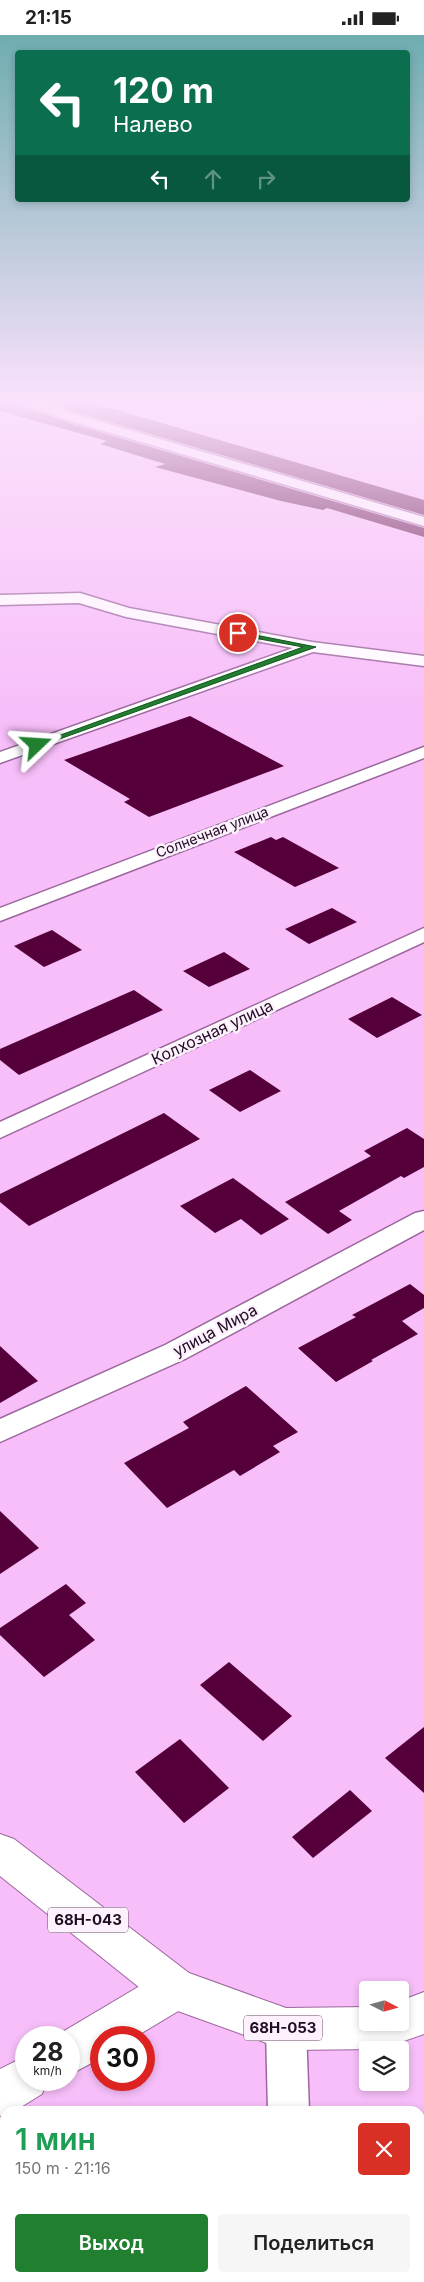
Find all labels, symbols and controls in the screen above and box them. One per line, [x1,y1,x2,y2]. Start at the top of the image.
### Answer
text: 21:15 [25,6,72,29]
text: 120 m [113,69,214,111]
icon: left [30,70,95,135]
text: Налево [113,111,193,137]
icon: left [146,165,174,193]
icon: ahead [199,165,227,193]
icon: right [252,165,280,193]
pin [217,612,259,654]
icon: arrive [224,619,252,647]
position arrow [10,718,62,770]
street label: Солнечная улица [153,802,270,861]
street label: Колхозная улица [148,995,276,1069]
street label: улица Мира [169,1299,261,1361]
road number: 68Н-043 [48,1907,128,1933]
north arrow [359,1981,409,2031]
map controls [359,1981,409,2091]
road number: 68Н-053 [244,2015,322,2041]
speed limit sign: 30 [90,2026,155,2091]
text: 28 [31,2037,64,2067]
button: layers [359,2041,409,2091]
text: km/h [33,2063,62,2078]
text: 1 мин [15,2121,96,2157]
button: close [358,2123,410,2175]
text: 150 m · 21:16 [15,2158,111,2178]
button: Выход [15,2214,208,2272]
button: Поделиться [218,2214,410,2272]

